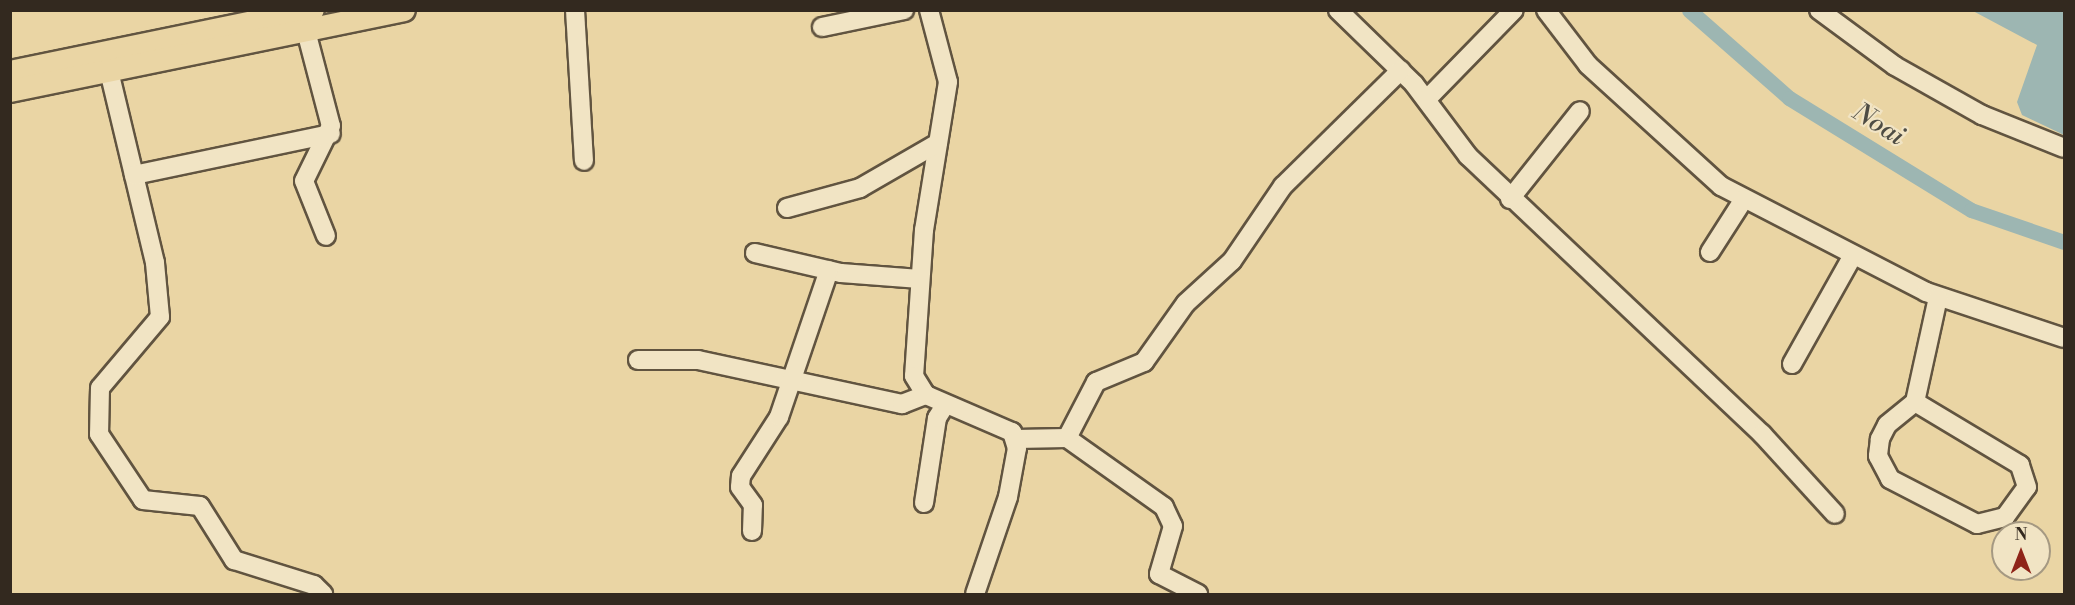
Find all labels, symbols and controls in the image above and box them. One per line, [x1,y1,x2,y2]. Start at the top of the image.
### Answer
water label: Noai [1846,97,1910,153]
north arrow [1991,521,2051,581]
text: N [2015,525,2027,545]

